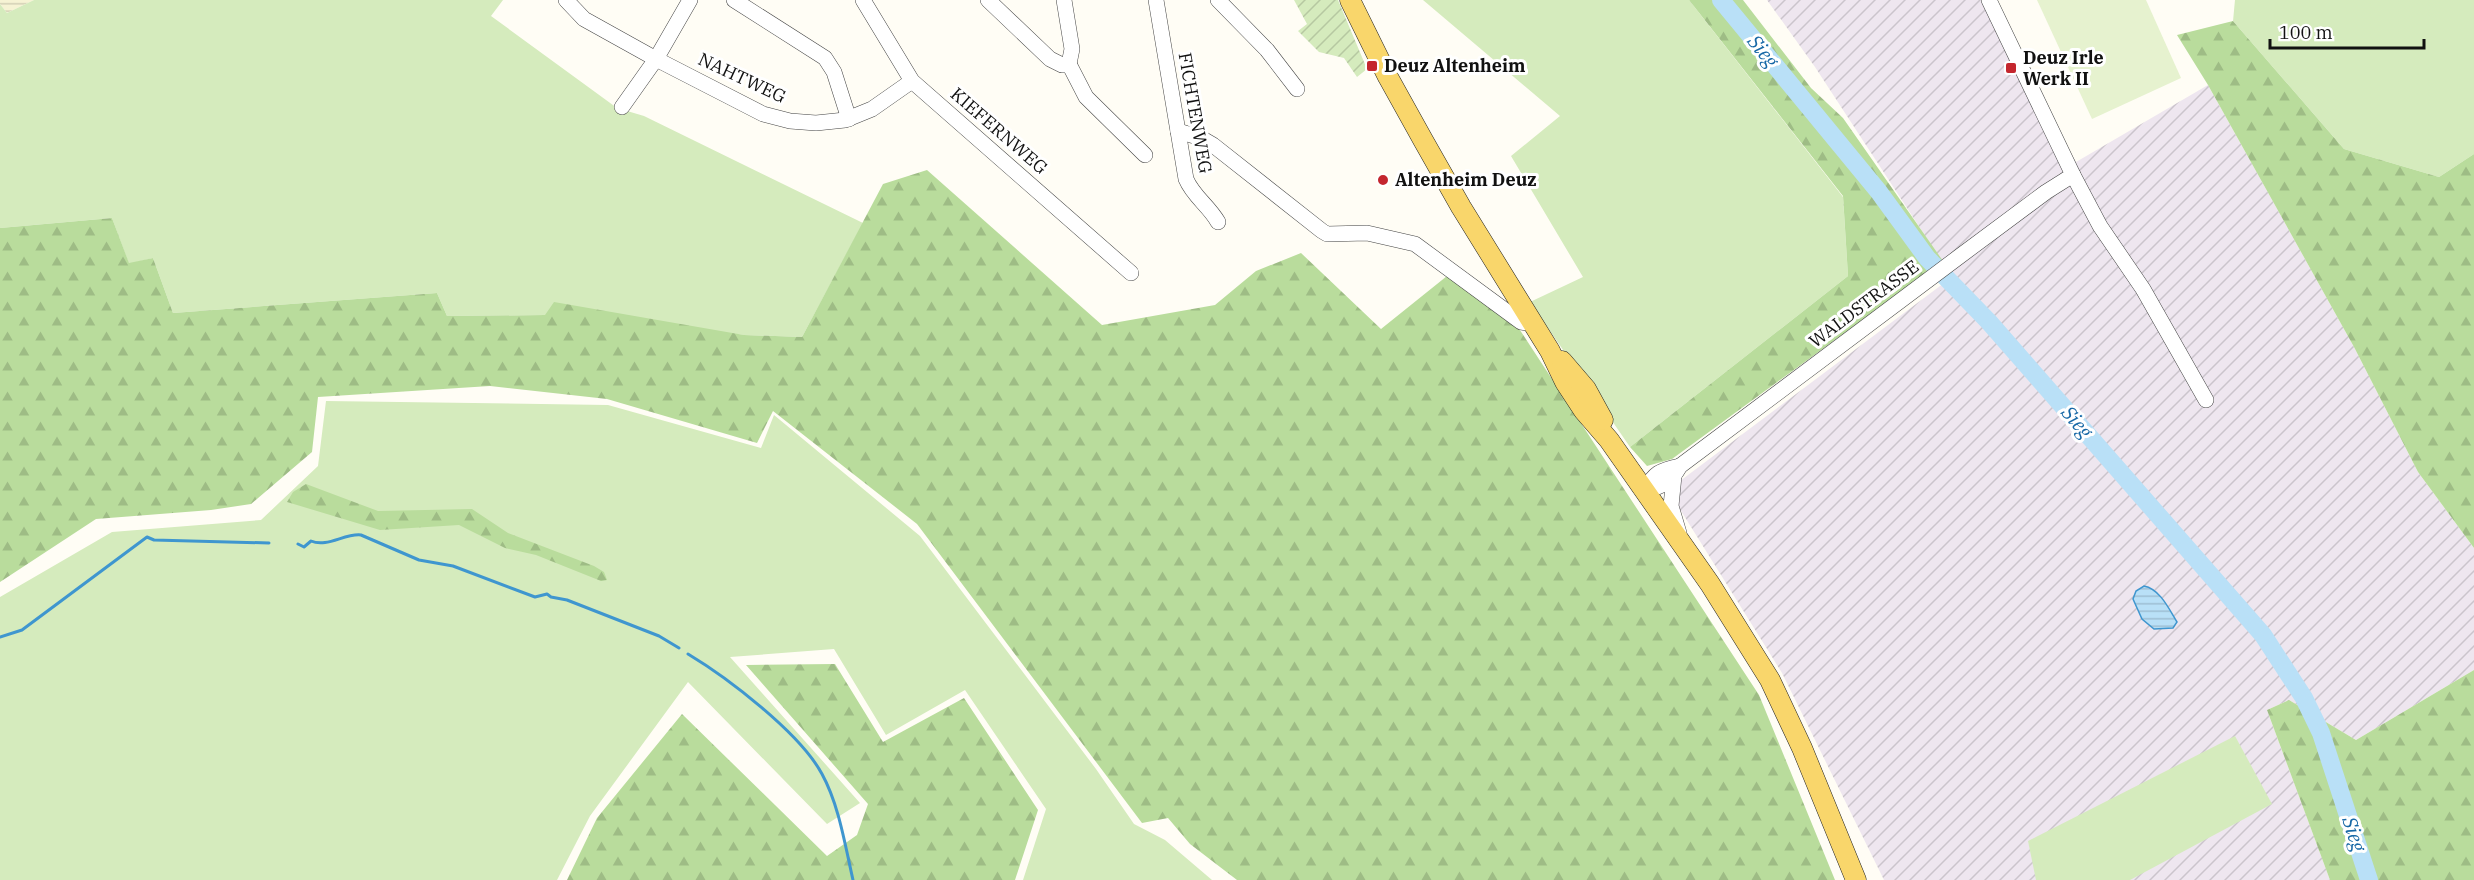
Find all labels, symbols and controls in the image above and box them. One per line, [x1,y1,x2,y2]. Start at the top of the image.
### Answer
scale bar [2270,12,2424,50]
text: 100 m [2279,21,2333,44]
water label: Sieg [1741,28,1785,73]
place label: Deuz Irle Werk II [2023,46,2104,90]
street label: NAHTWEG [695,47,790,108]
street label: FICHTENWEG [1174,51,1217,175]
place label: Deuz Altenheim [1384,54,1526,77]
marker: Deuz Altenheim [1365,59,1379,73]
marker: Deuz Irle Werk II [2004,61,2018,75]
street label: KIEFERNWEG [946,82,1053,179]
place label: Altenheim Deuz [1395,168,1537,191]
marker: Altenheim Deuz [1376,173,1390,187]
street label: WALDSTRASSE [1804,255,1923,352]
water label: Sieg [2055,399,2100,444]
water label: Sieg [2336,812,2373,855]

